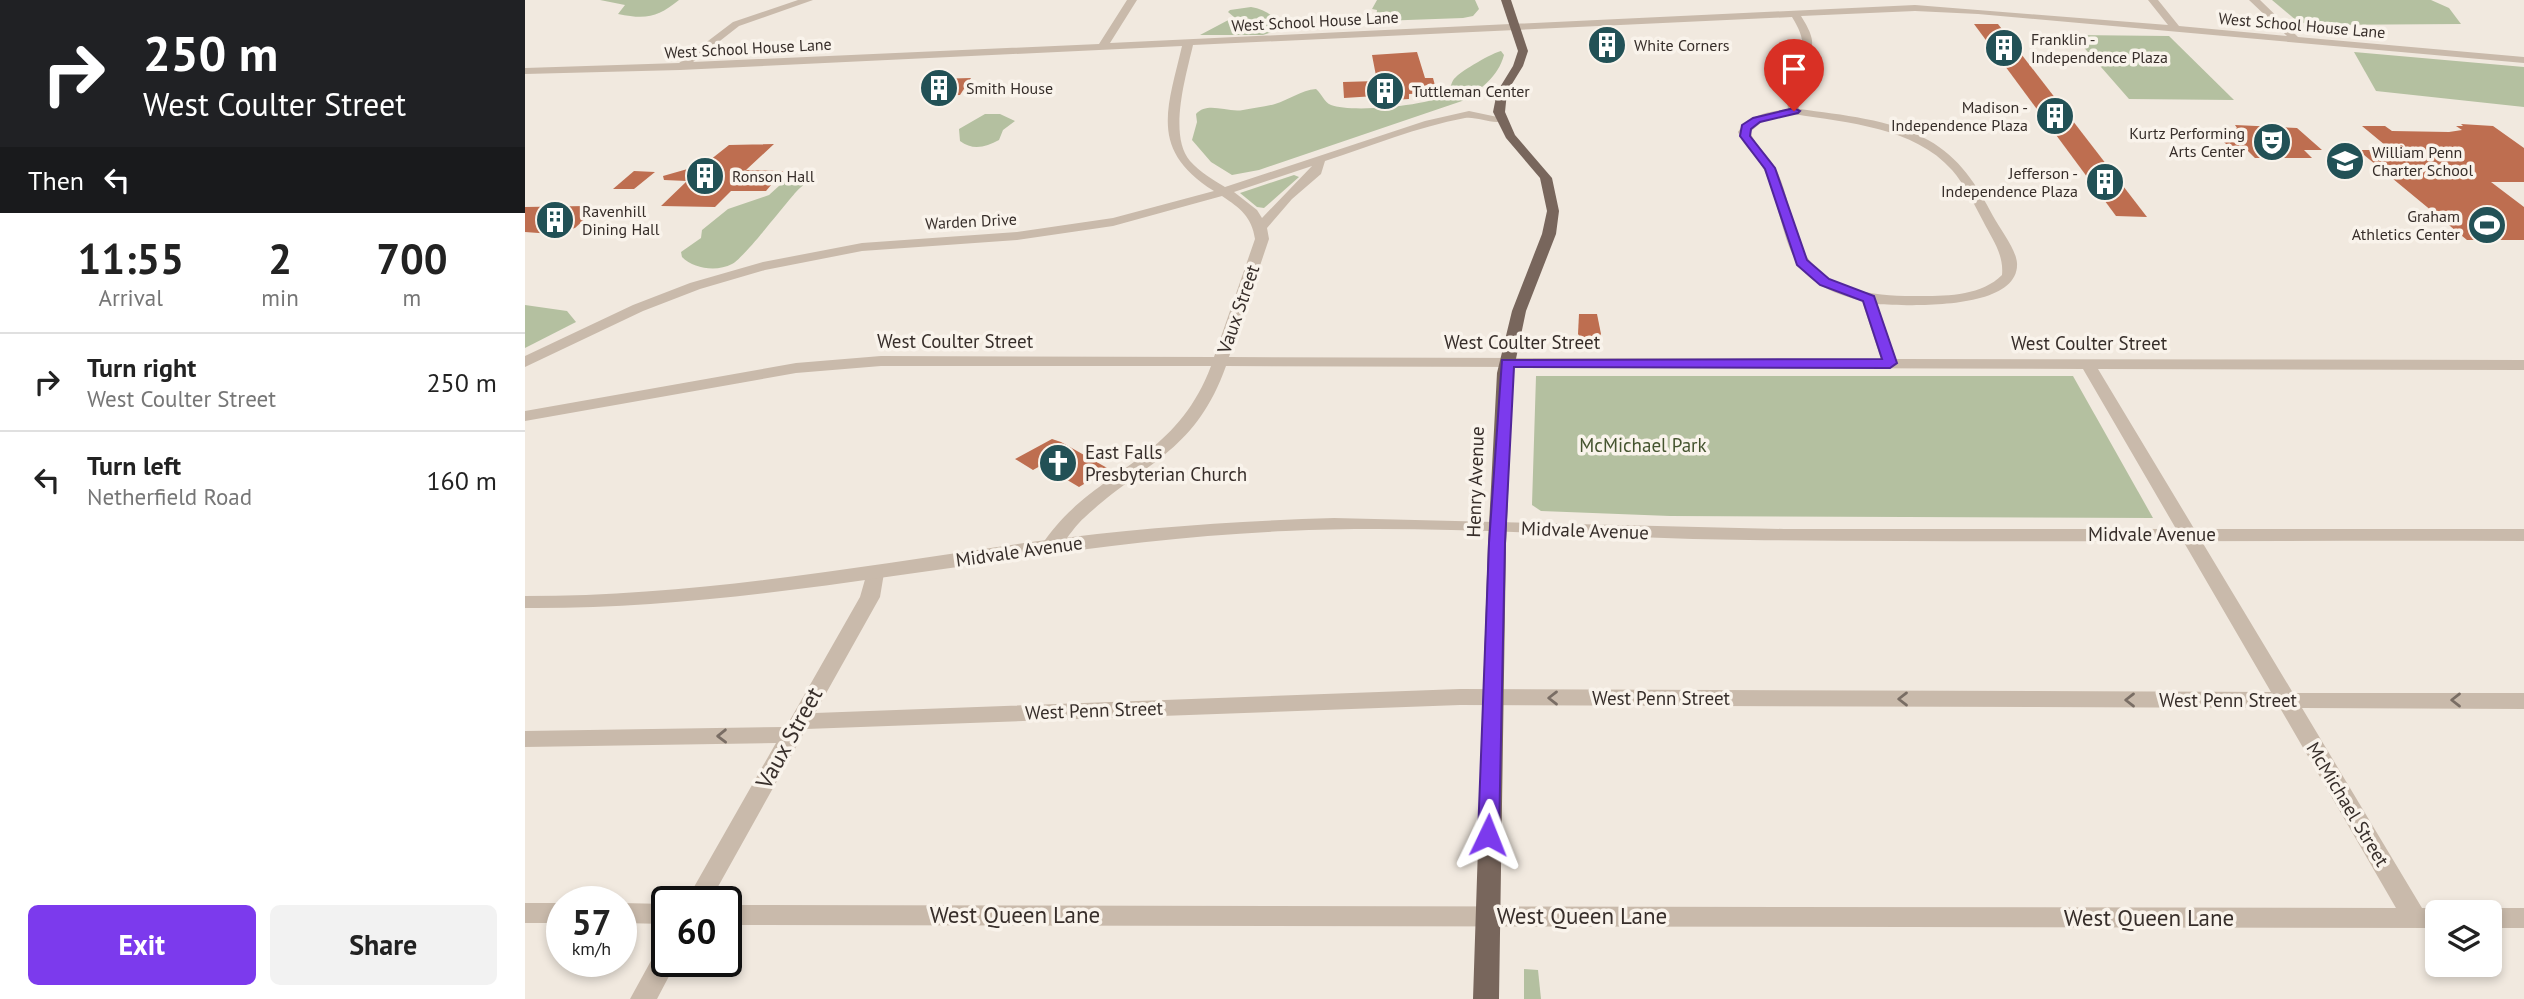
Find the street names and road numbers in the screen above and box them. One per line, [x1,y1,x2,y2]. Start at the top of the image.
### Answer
street label: West School House Lane [1231,7,1399,35]
street label: West School House Lane [2218,8,2386,42]
street label: West School House Lane [664,34,832,62]
street label: Warden Drive [925,209,1017,233]
street label: Vaux Street [1211,261,1265,358]
street label: West Coulter Street [877,329,1034,353]
street label: West Coulter Street [1444,330,1601,354]
street label: West Coulter Street [2011,331,2168,355]
street label: Henry Avenue [1461,426,1489,538]
street label: Midvale Avenue [1521,516,1649,544]
street label: Midvale Avenue [2088,522,2216,546]
street label: Midvale Avenue [954,530,1084,572]
street label: Vaux Street [748,682,828,795]
street label: West Penn Street [1592,686,1731,710]
street label: West Penn Street [2159,688,2298,712]
street label: West Penn Street [1025,696,1164,724]
street label: McMichael Street [2301,737,2395,871]
street label: West Queen Lane [930,900,1100,929]
street label: West Queen Lane [1497,901,1667,930]
street label: West Queen Lane [2064,903,2234,932]

